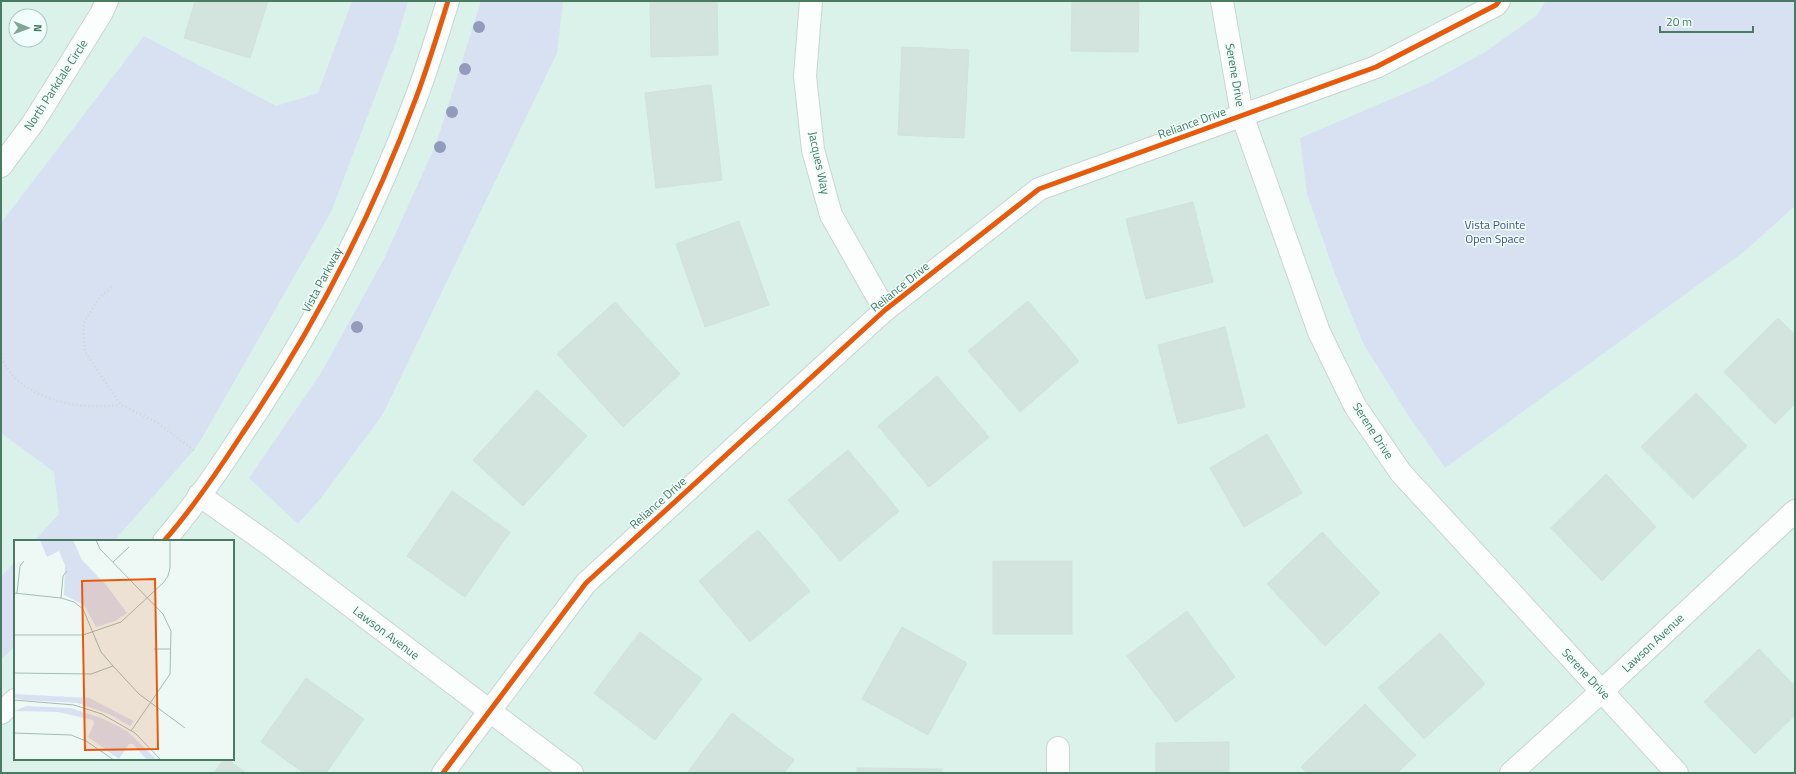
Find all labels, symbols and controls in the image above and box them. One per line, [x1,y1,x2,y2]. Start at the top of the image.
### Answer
north arrow [8,8,48,48]
scale bar [1660,8,1753,34]
text: 20 m [1666,12,1692,31]
text: N [30,24,46,32]
street label: North Parkdale Circle [19,35,92,134]
street label: Serene Drive [1221,42,1250,108]
street label: Reliance Drive [1155,101,1229,144]
street label: Jacques Way [804,130,835,196]
park label: Vista Pointe Open Space [1465,215,1525,248]
street label: Vista Parkway [296,243,347,316]
street label: Reliance Drive [866,257,933,316]
street label: Serene Drive [1348,399,1399,463]
street label: Reliance Drive [625,472,691,534]
inset map [14,540,234,760]
street label: Lawson Avenue [349,601,424,664]
street label: Lawson Avenue [1617,609,1688,677]
street label: Serene Drive [1558,644,1615,704]

